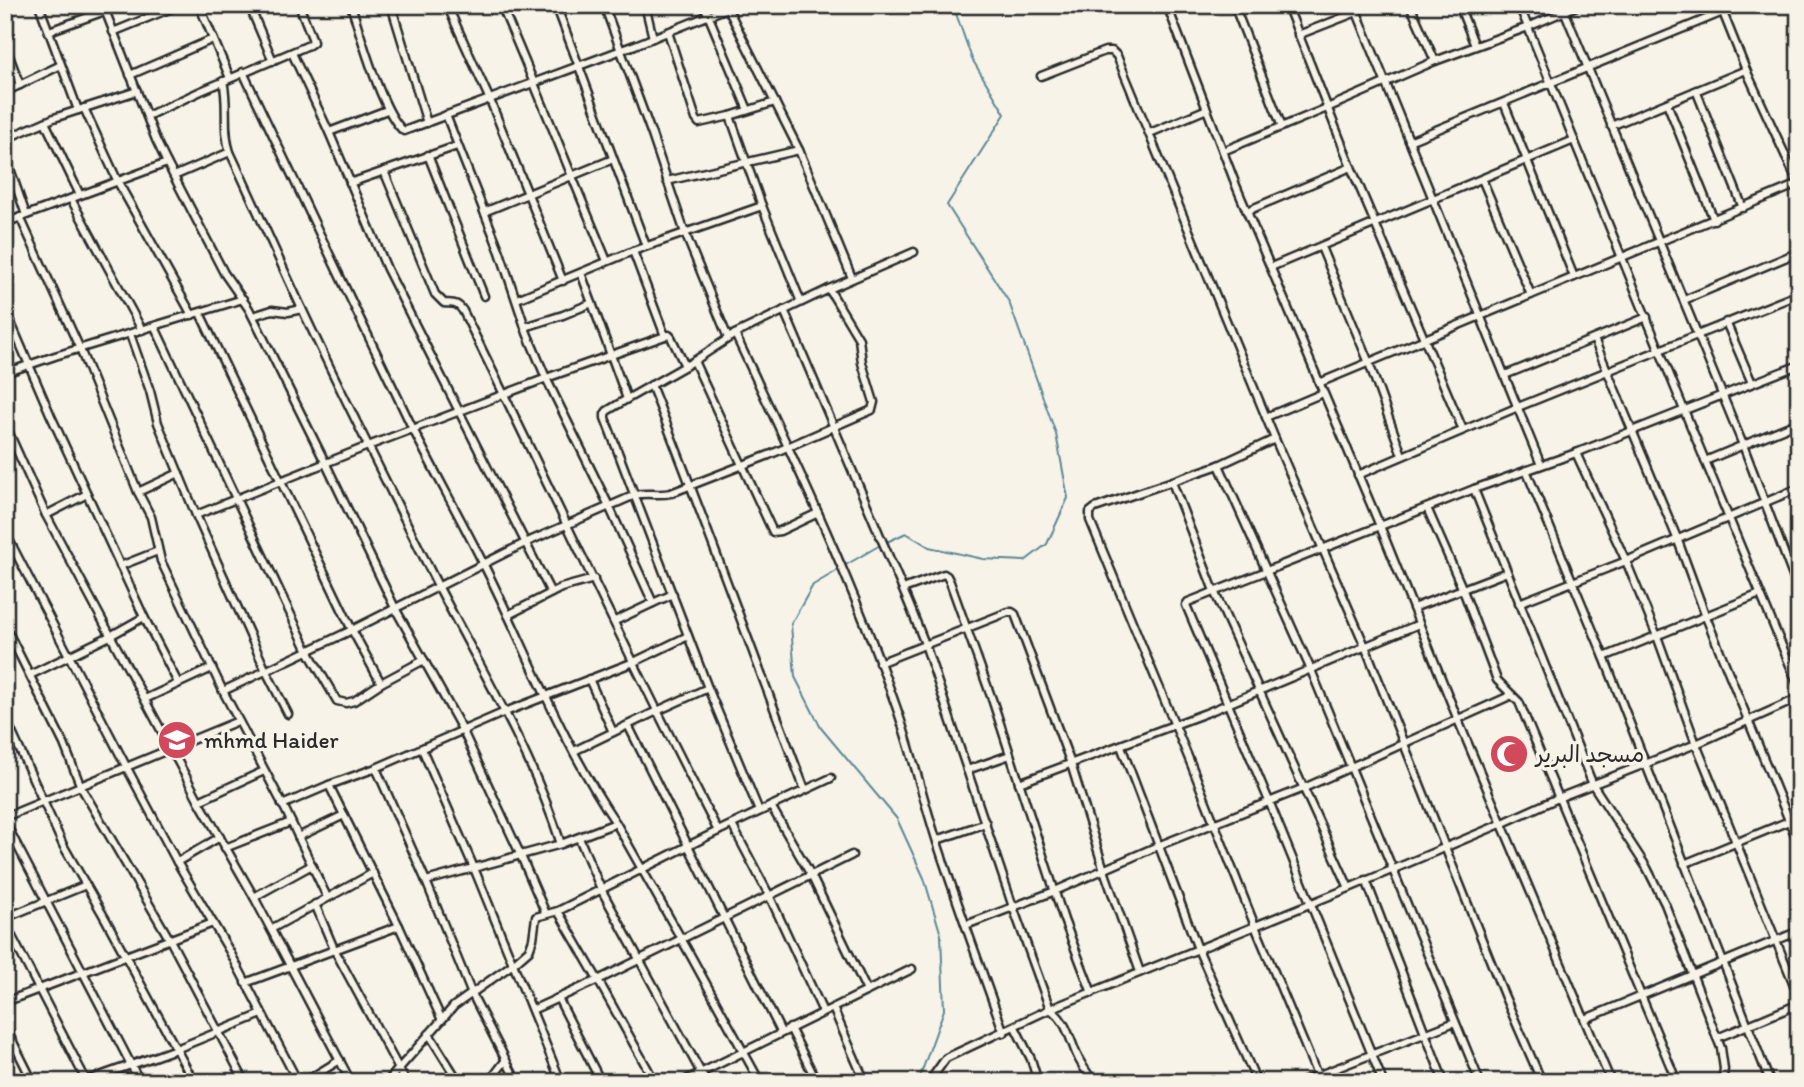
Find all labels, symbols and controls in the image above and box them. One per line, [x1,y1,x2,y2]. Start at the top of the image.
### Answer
school or university icon: mhmd Haider [156,719,198,761]
place label: mhmd Haider [204,726,339,754]
mosque icon: مسجد البرير [1488,733,1530,775]
place label: مسجد البرير [1534,740,1644,768]

